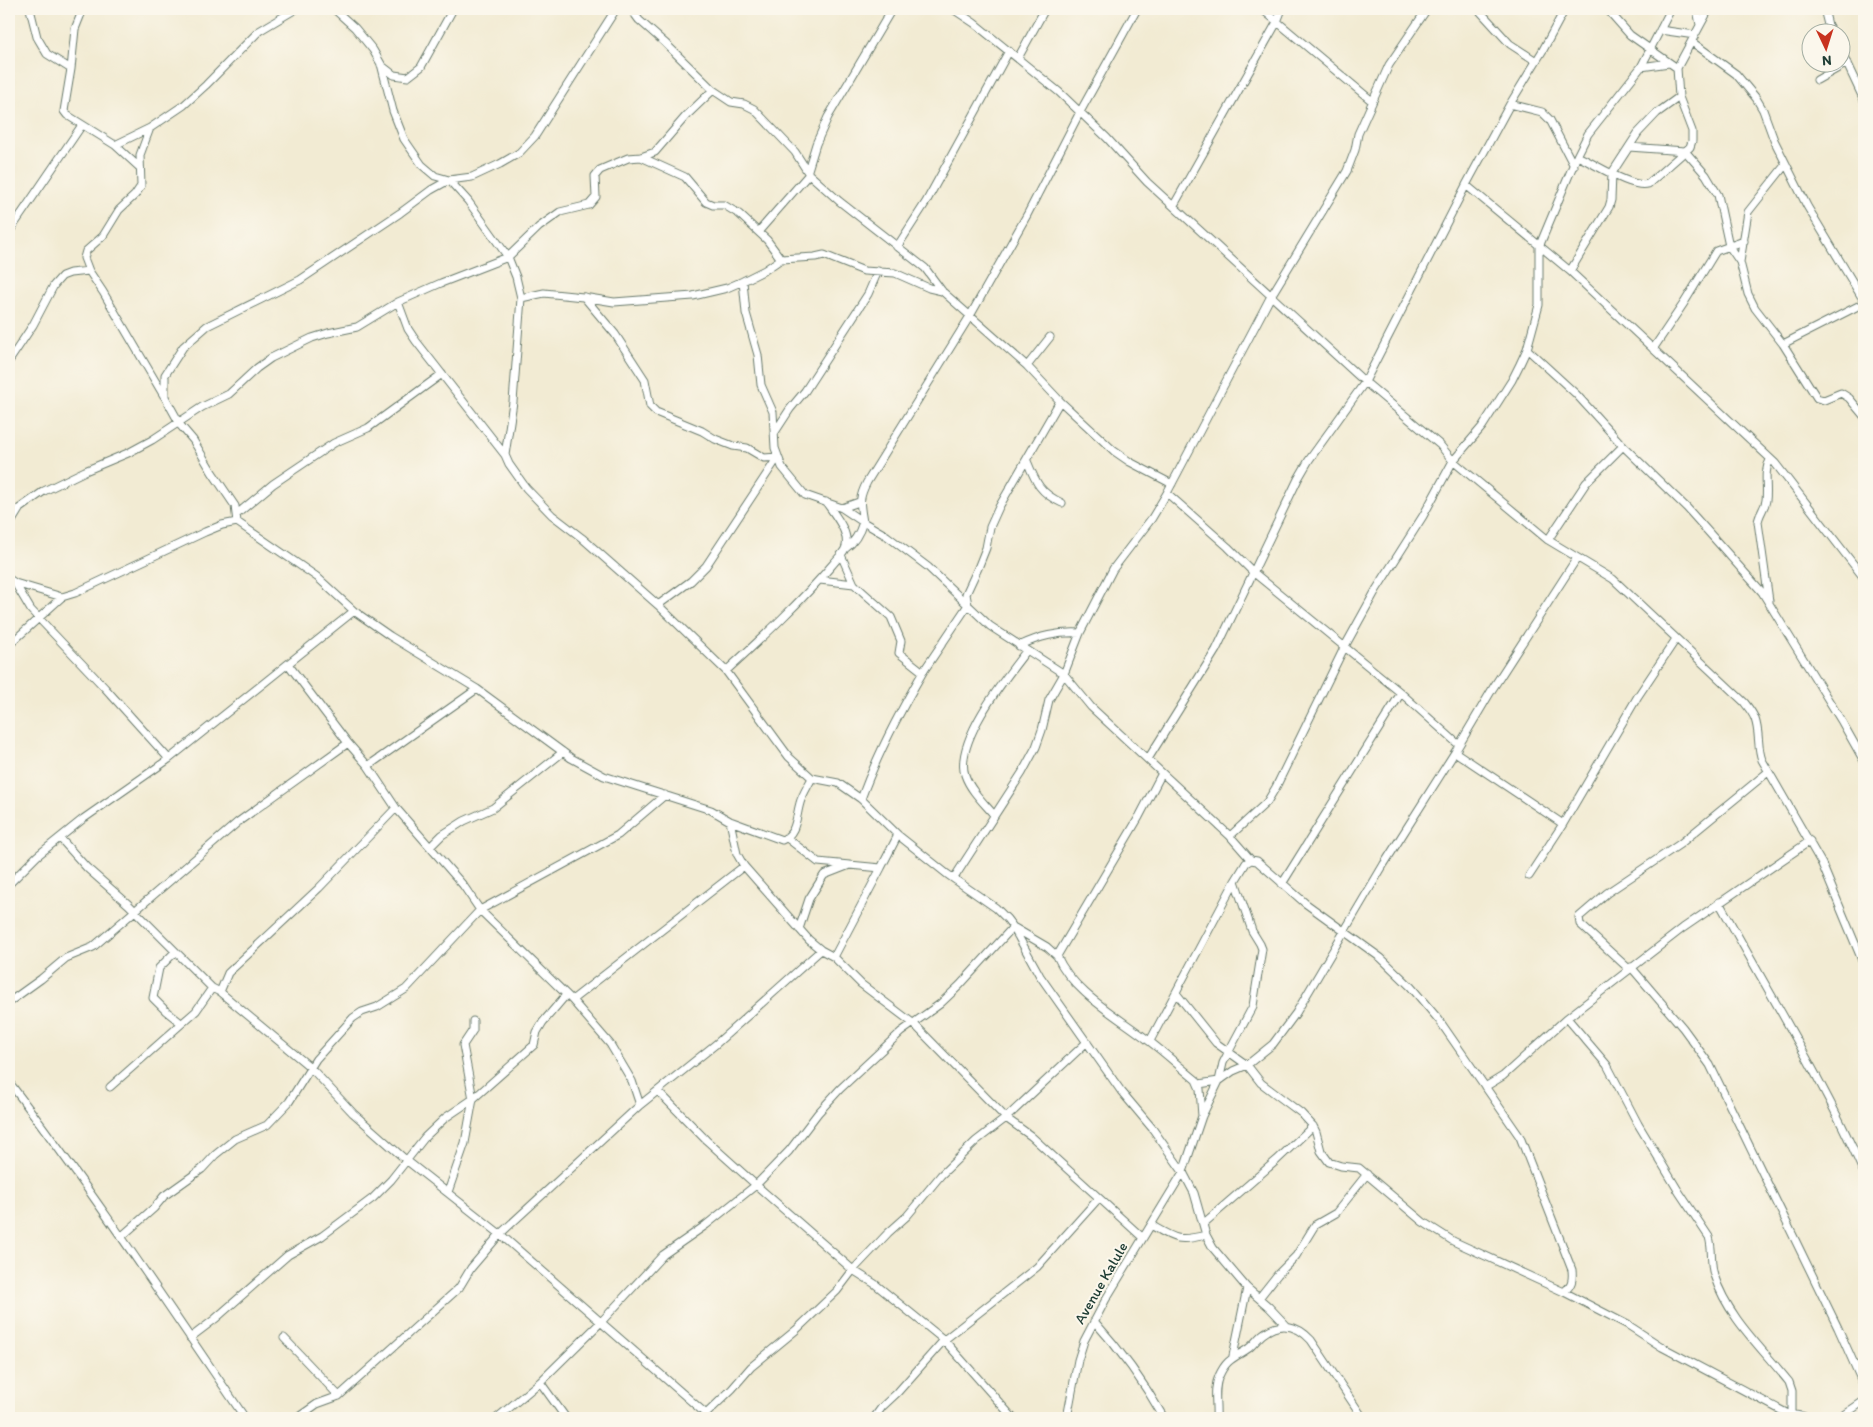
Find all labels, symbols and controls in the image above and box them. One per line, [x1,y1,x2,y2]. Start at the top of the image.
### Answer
north arrow [1800,22,1850,72]
text: N [1822,52,1832,69]
street label: Avenue Kalule [1070,1239,1132,1327]

